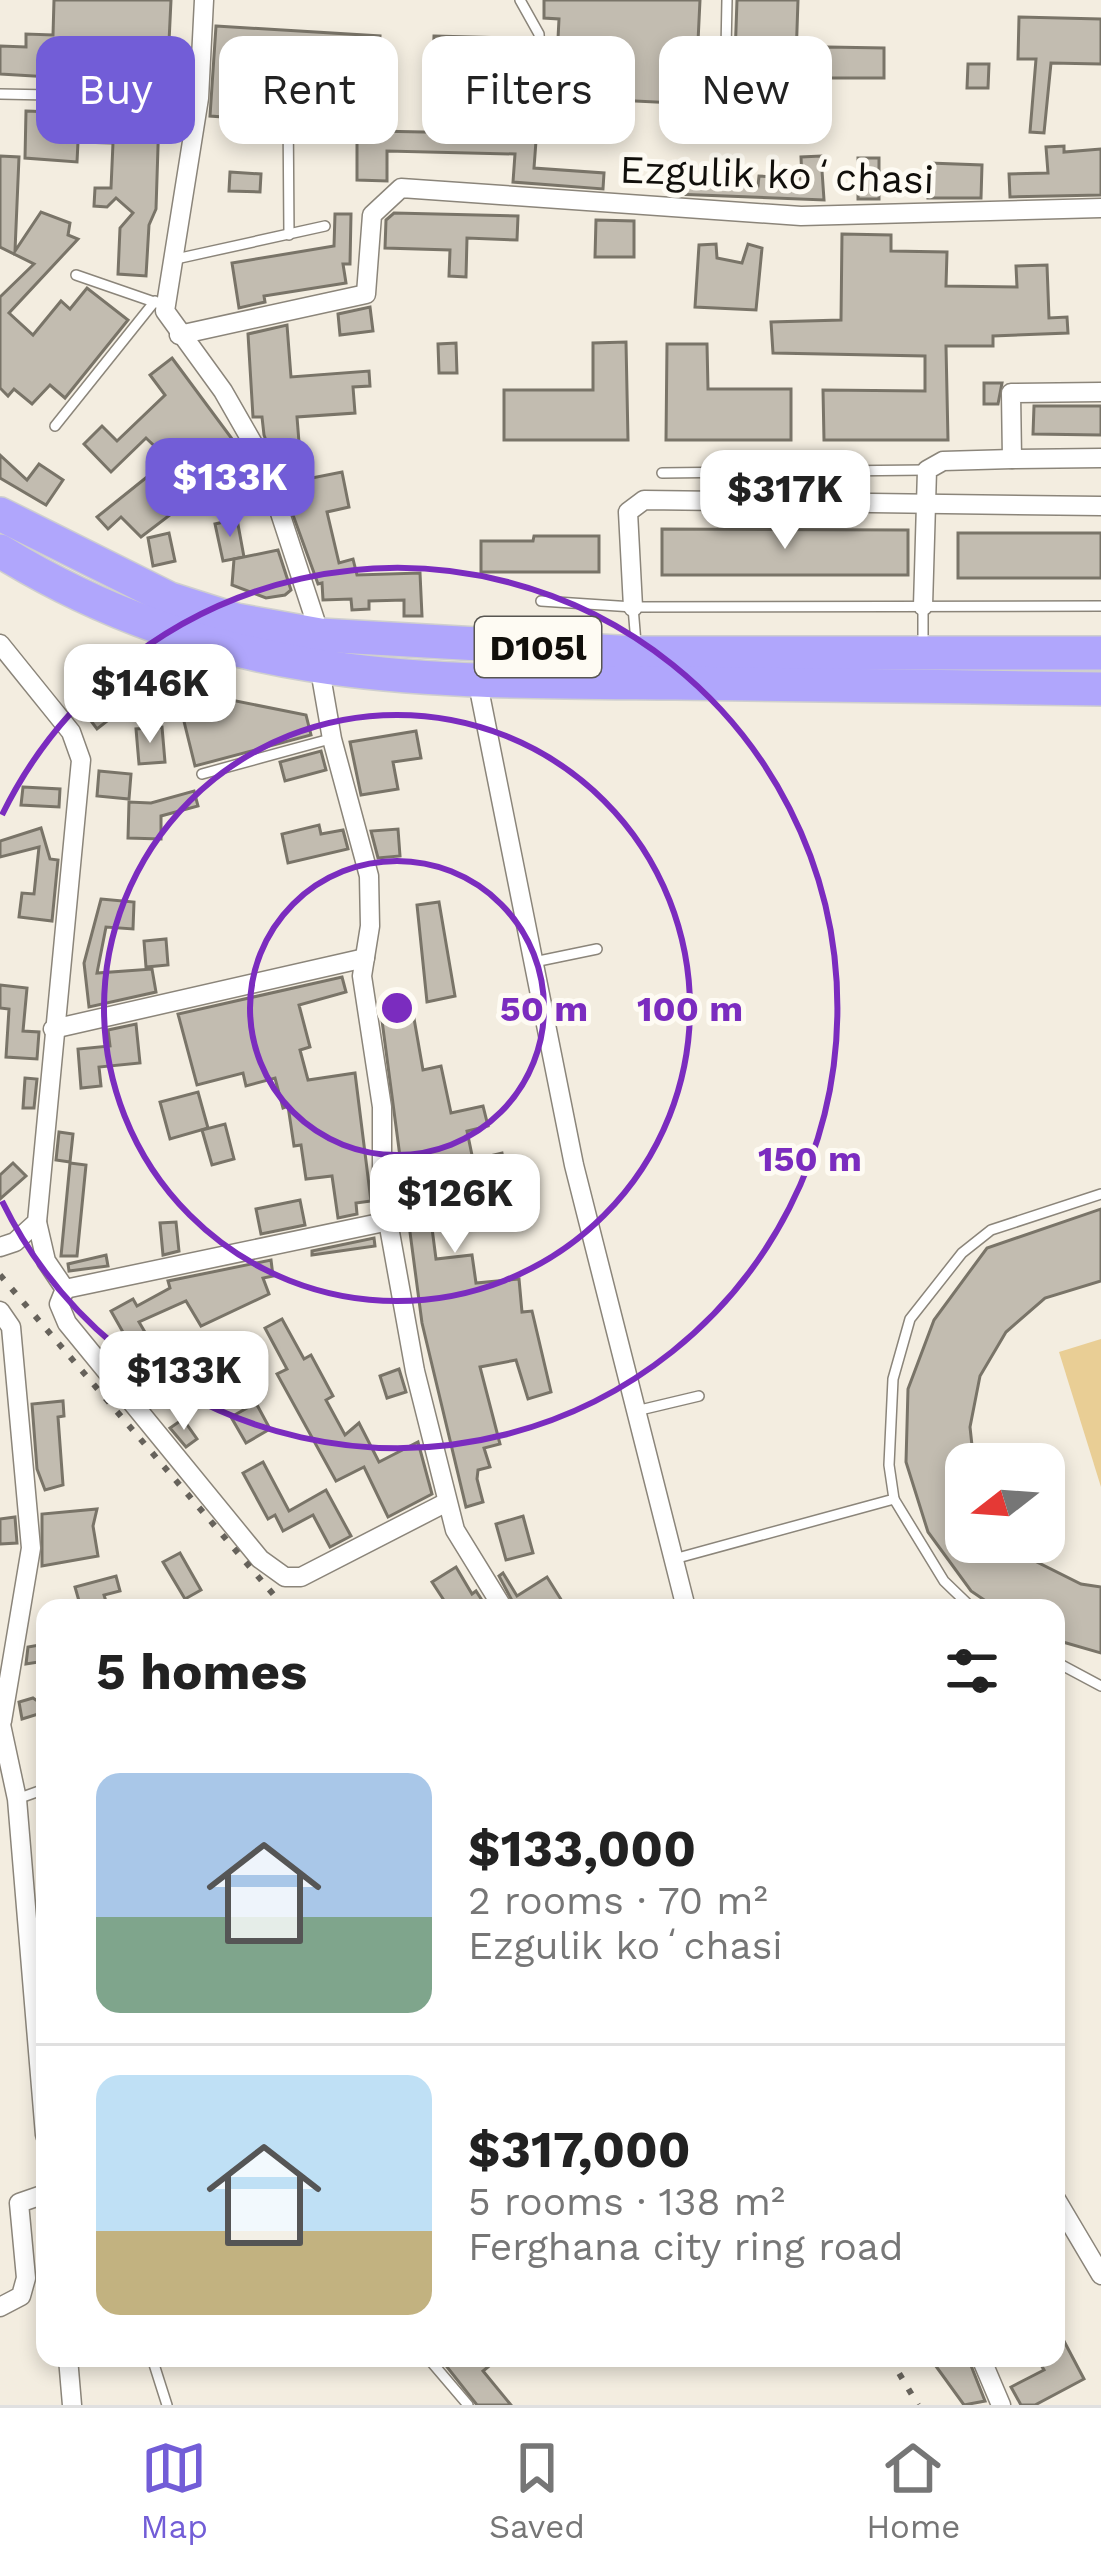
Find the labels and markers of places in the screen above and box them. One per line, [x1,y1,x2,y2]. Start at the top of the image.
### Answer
pin: $133K [146,438,314,540]
pin: $317K [701,450,869,552]
pin: $146K [66,644,234,746]
centre of rings [376,987,418,1029]
pin: $126K [371,1154,539,1256]
pin: $133K [100,1331,268,1433]

